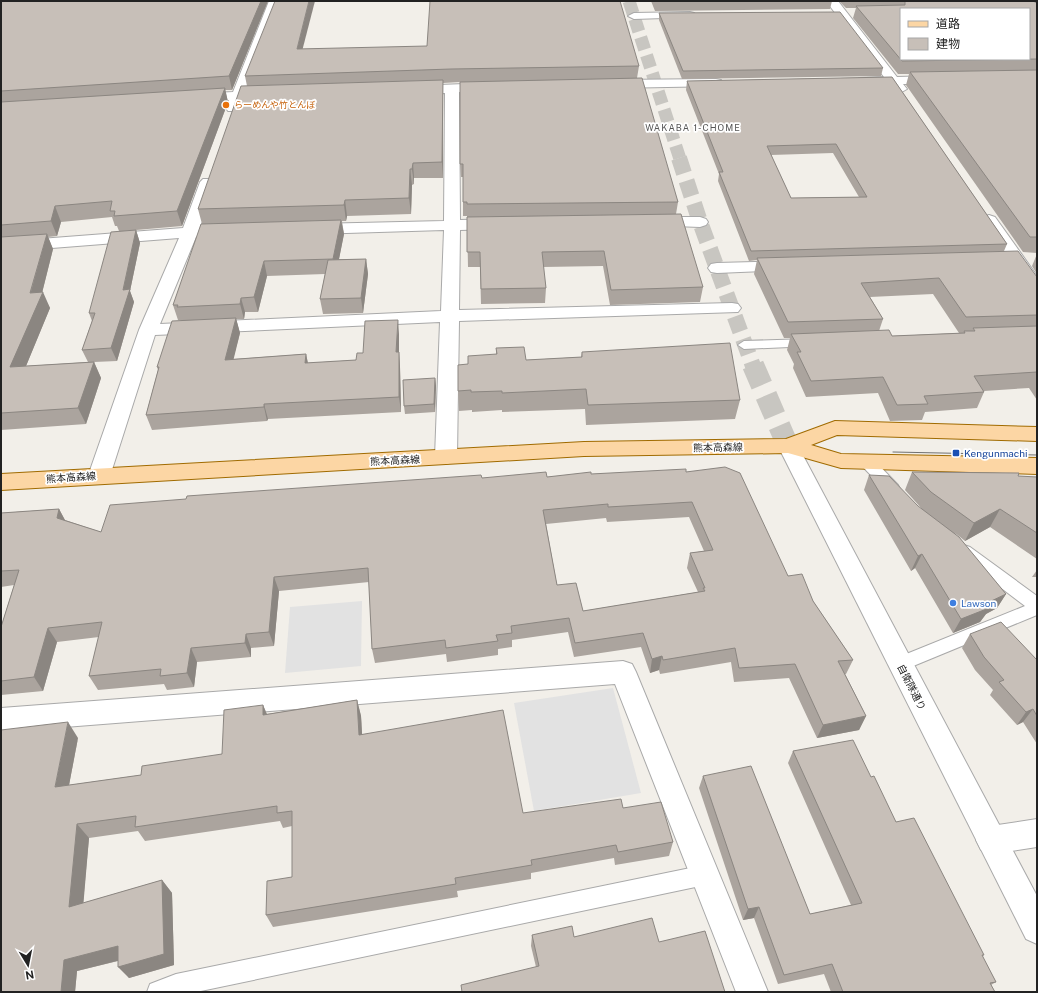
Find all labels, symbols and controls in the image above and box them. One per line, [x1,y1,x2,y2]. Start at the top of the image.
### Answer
legend [900,8,1030,60]
text: 道路 [936,17,960,31]
text: 建物 [936,37,960,51]
place label: らーめんや竹とんぼ [234,99,316,110]
marker: らーめんや竹とんぼ [221,100,231,110]
district label: WAKABA 1-CHOME [645,122,741,133]
street label: 熊本高森線 [693,441,743,453]
place label: Kengunmachi [964,447,1027,459]
marker: Kengunmachi [951,448,961,458]
street label: 熊本高森線 [370,453,420,467]
street label: 熊本高森線 [46,469,96,485]
place label: Lawson [961,597,996,609]
marker: Lawson [948,598,958,608]
street label: 自衛隊通り [895,662,929,712]
north arrow [8,945,48,985]
text: N [24,968,35,982]

